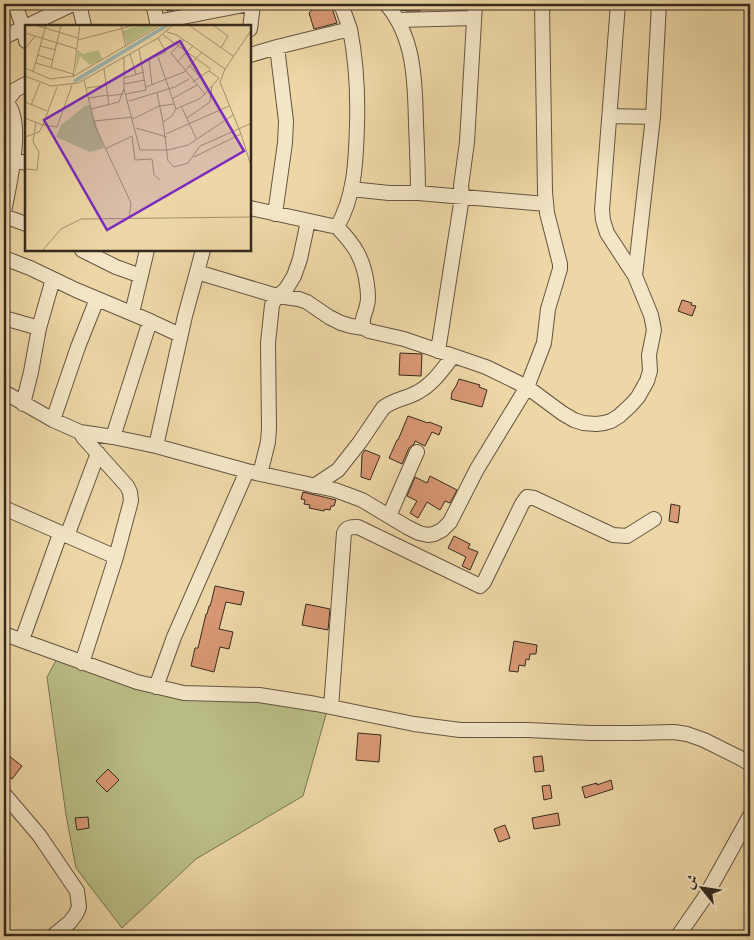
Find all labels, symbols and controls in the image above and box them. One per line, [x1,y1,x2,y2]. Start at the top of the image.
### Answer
inset map [25,25,251,251]
north arrow [676,862,726,912]
text: ش [680,871,704,893]

